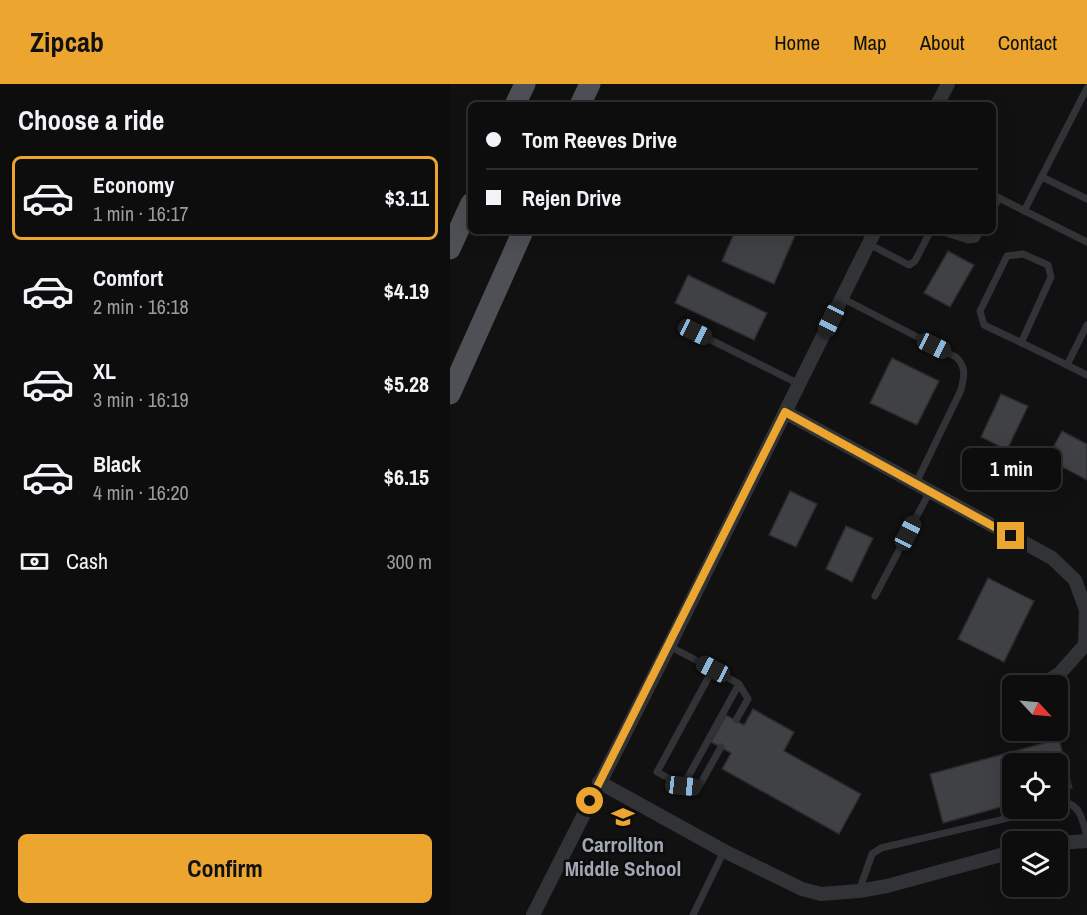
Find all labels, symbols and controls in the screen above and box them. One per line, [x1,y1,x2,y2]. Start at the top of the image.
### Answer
text: Zipcab [30,23,104,61]
text: Home [774,28,820,57]
text: Map [853,28,887,57]
text: About [920,28,965,57]
text: Contact [998,28,1057,57]
text: Choose a ride [18,102,164,138]
text: Tom Reeves Drive [522,125,677,155]
text: Economy [93,170,174,200]
icon: car [21,171,75,225]
text: $3.11 [385,183,429,213]
text: Rejen Drive [522,183,621,213]
text: 1 min · 16:17 [93,200,189,227]
text: Comfort [93,263,163,293]
icon: car [21,264,75,318]
text: $4.19 [384,276,429,306]
text: 2 min · 16:18 [93,293,189,320]
car [815,300,847,340]
car [675,316,715,348]
car [914,330,954,362]
text: XL [93,356,116,386]
icon: car [21,357,75,411]
text: $5.28 [384,369,429,399]
text: 3 min · 16:19 [93,386,189,413]
text: Black [93,449,141,479]
callout: 1 min [962,449,1060,491]
icon: car [21,450,75,504]
text: 1 min [990,455,1033,482]
text: $6.15 [384,462,429,492]
text: 4 min · 16:20 [93,479,189,506]
car [892,513,924,553]
route end [997,522,1024,549]
icon: cash [18,545,51,578]
text: Cash [66,546,108,576]
text: 300 m [386,548,432,575]
car [693,653,733,685]
north arrow [1002,675,1068,741]
map controls [1002,675,1068,897]
button: locate [1002,753,1068,819]
car [664,775,702,797]
route start [576,787,603,814]
school or university icon: Carrollton Middle School [610,804,636,830]
place label: Carrollton Middle School [565,830,681,883]
button: layers [1002,831,1068,897]
button: Confirm [18,834,432,903]

